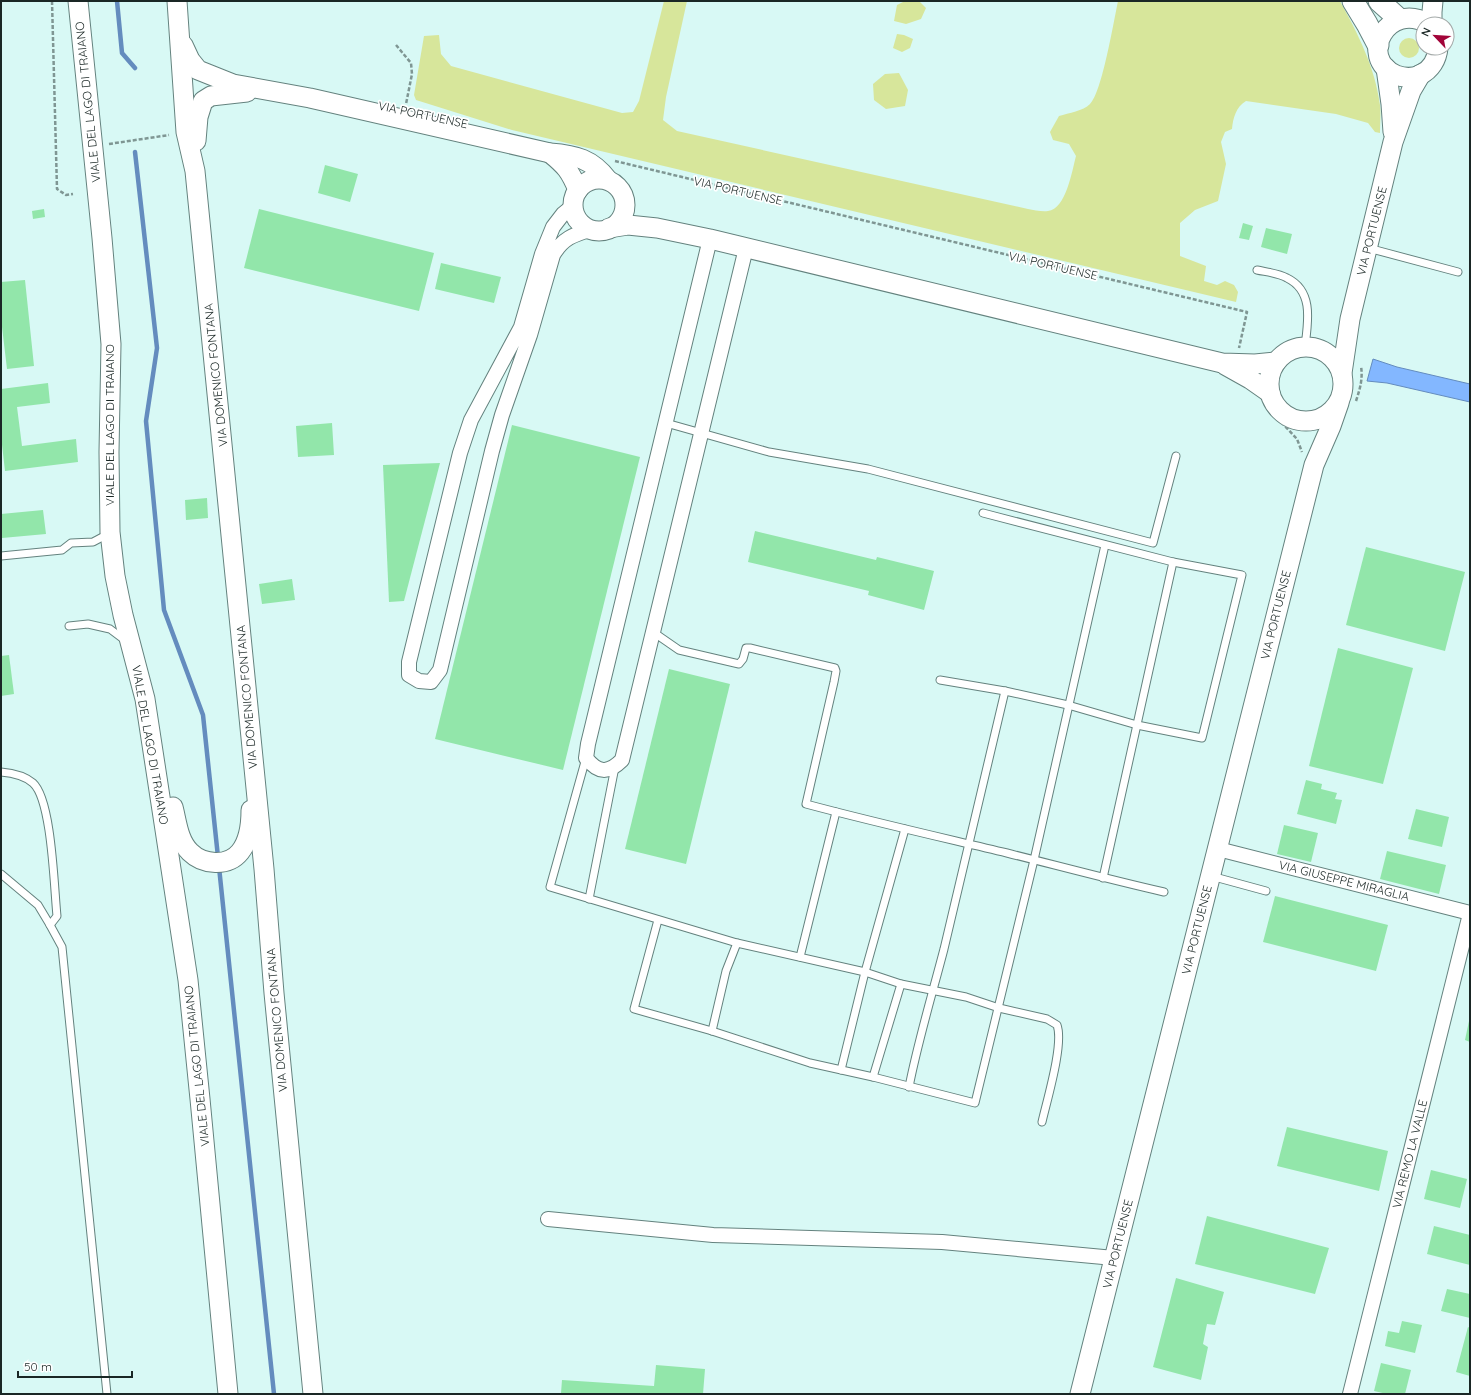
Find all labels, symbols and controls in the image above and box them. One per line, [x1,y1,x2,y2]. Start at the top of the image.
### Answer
north arrow [1415,16,1455,56]
street label: VIALE DEL LAGO DI TRAIANO [72,21,103,183]
text: N [1418,25,1434,38]
street label: VIA PORTUENSE [377,98,469,131]
street label: VIA PORTUENSE [692,173,784,208]
street label: VIA PORTUENSE [1353,185,1390,277]
street label: VIA PORTUENSE [1007,248,1099,283]
street label: VIA DOMENICO FONTANA [200,302,230,448]
street label: VIALE DEL LAGO DI TRAIANO [102,344,117,506]
street label: VIA PORTUENSE [1257,569,1294,661]
street label: VIA DOMENICO FONTANA [233,624,260,770]
street label: VIALE DEL LAGO DI TRAIANO [129,664,172,826]
street label: VIA GIUSEPPE MIRAGLIA [1277,857,1411,904]
street label: VIA PORTUENSE [1178,884,1215,976]
street label: VIA DOMENICO FONTANA [263,947,290,1093]
street label: VIALE DEL LAGO DI TRAIANO [181,985,212,1147]
street label: VIA REMO LA VALLE [1389,1098,1430,1210]
street label: VIA PORTUENSE [1099,1198,1136,1290]
scale bar [18,1353,132,1379]
text: 50 m [24,1359,52,1374]

